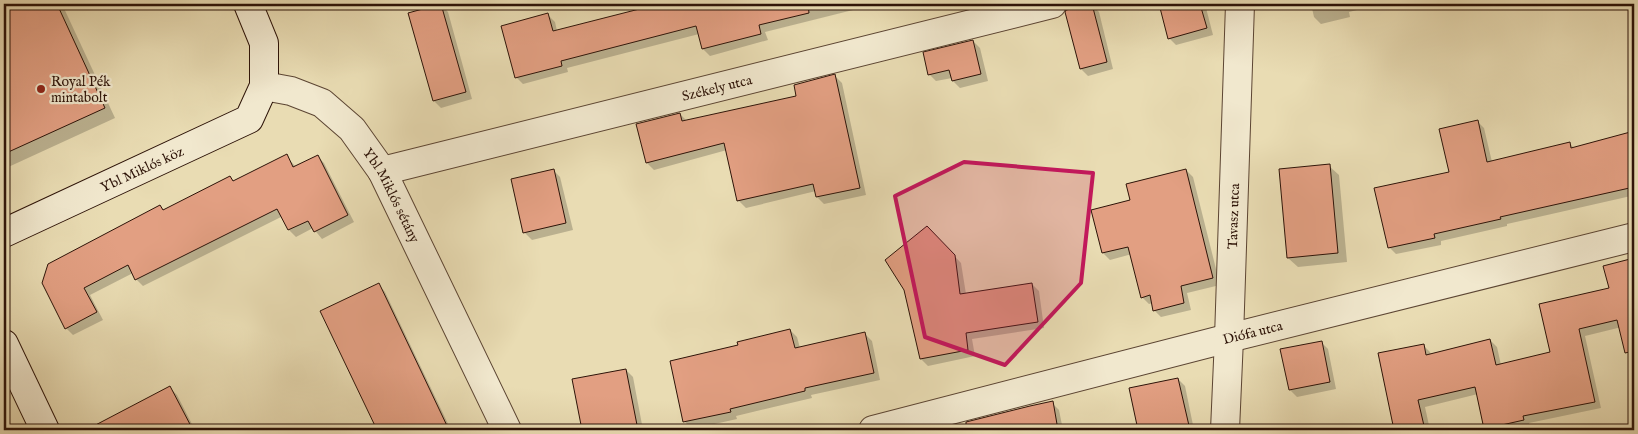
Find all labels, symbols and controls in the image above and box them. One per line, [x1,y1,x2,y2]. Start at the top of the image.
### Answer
street label: Székely utca [680,71,755,106]
place label: Royal Pék mintabolt [51,73,111,107]
marker: Royal Pék mintabolt [35,83,47,95]
street label: Ybl Miklós köz [98,142,187,197]
street label: Ybl Miklós sétány [358,145,423,246]
street label: Tavasz utca [1224,182,1244,249]
street label: Diófa utca [1221,317,1285,349]

